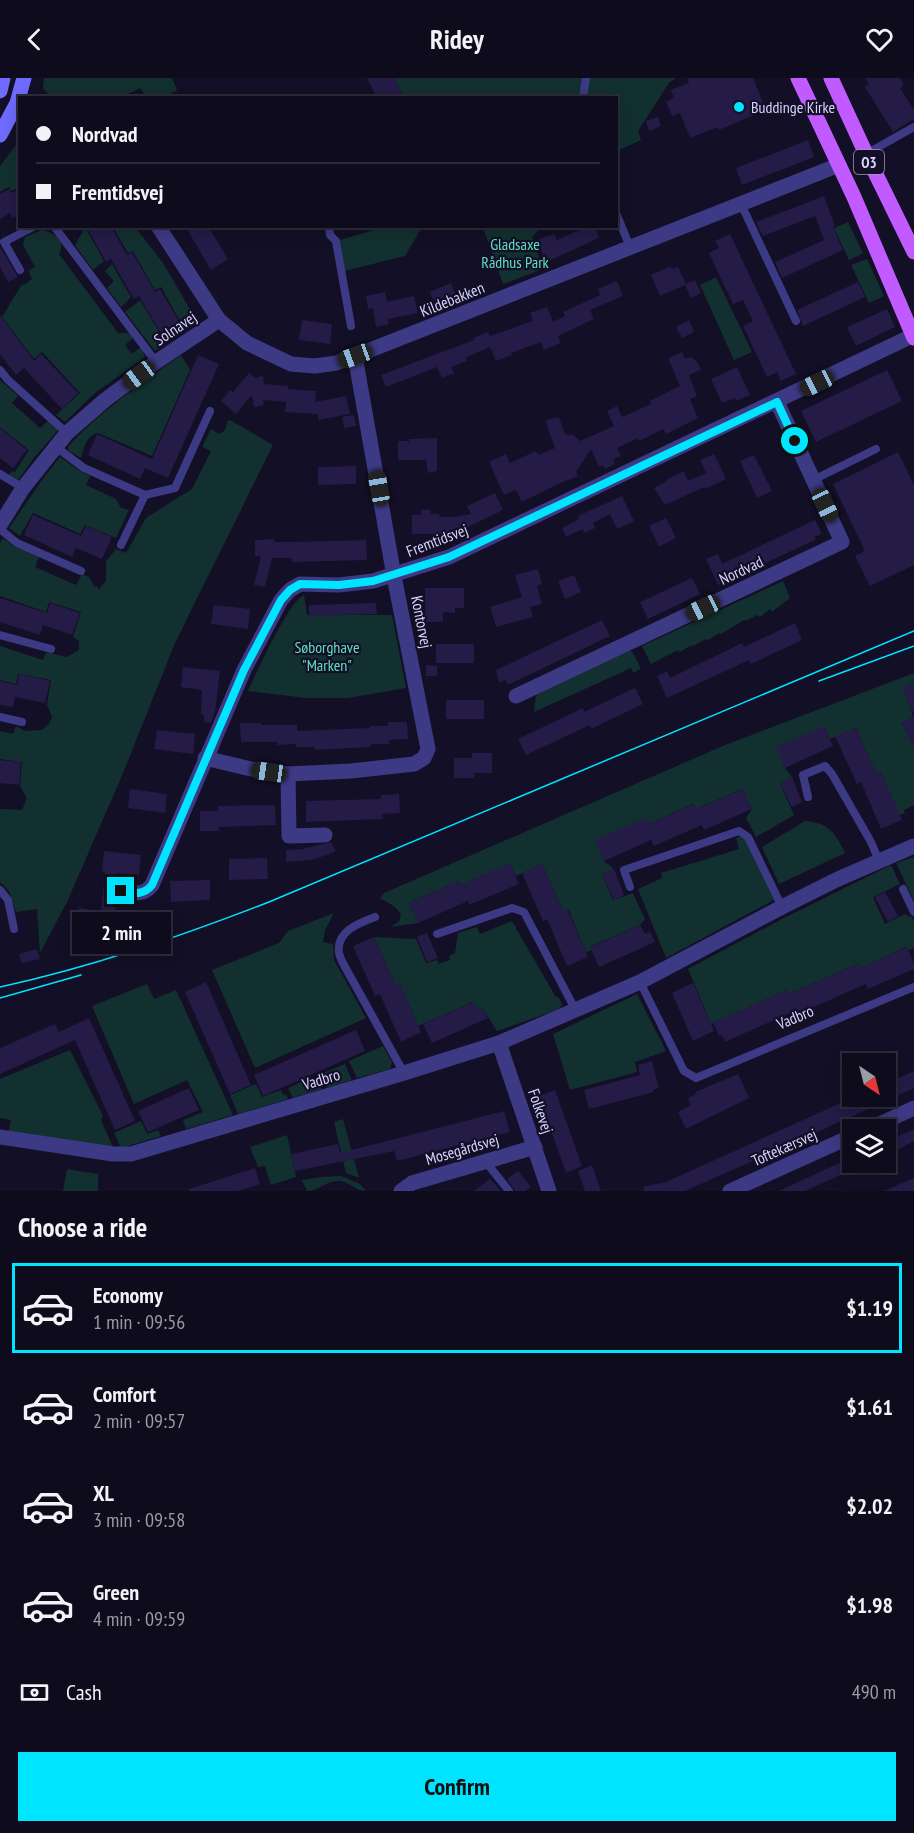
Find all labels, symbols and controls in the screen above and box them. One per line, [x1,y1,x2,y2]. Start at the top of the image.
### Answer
text: Ridey [430,22,484,56]
icon: back [18,23,51,56]
icon: heart [863,23,896,56]
place label: Buddinge Kirke [751,97,835,117]
marker: Buddinge Kirke [732,100,746,114]
text: Nordvad [72,120,138,148]
road number: O3 [854,150,884,174]
text: Fremtidsvej [72,178,164,206]
park label: Gladsaxe Rådhus Park [481,234,550,272]
street label: Kildebakken [417,277,487,321]
street label: Solnavej [150,307,200,349]
car [335,341,375,371]
car [119,357,159,393]
car [797,367,837,399]
route start [781,427,808,454]
car [367,469,391,507]
car [809,485,841,525]
street label: Fremtidsvej [403,519,471,561]
street label: Nordvad [716,551,766,589]
car [683,592,723,624]
street label: Kontorvej [407,594,437,650]
park label: Søborghave "Marken" [294,637,360,675]
car [250,761,288,783]
route end [107,877,134,904]
callout: 2 min [72,912,170,954]
text: 2 min [101,920,142,946]
street label: Vadbro [773,1000,817,1034]
north arrow [842,1053,896,1107]
map controls [842,1053,896,1173]
street label: Vadbro [299,1064,342,1094]
street label: Folkevej [524,1086,558,1136]
button: layers [842,1119,896,1173]
street label: Toftekærsvej [748,1124,820,1170]
street label: Mosegårdsvej [423,1129,501,1169]
text: Choose a ride [18,1210,147,1244]
icon: car [21,1281,75,1335]
text: Economy [93,1281,163,1309]
text: $1.19 [846,1294,893,1322]
text: 1 min · 09:56 [93,1309,185,1335]
icon: car [21,1380,75,1434]
text: Comfort [93,1380,156,1408]
text: $1.61 [846,1393,893,1421]
text: 2 min · 09:57 [93,1408,185,1434]
icon: car [21,1479,75,1533]
text: XL [93,1479,114,1507]
text: $2.02 [846,1492,893,1520]
text: 3 min · 09:58 [93,1507,185,1533]
icon: car [21,1578,75,1632]
text: Green [93,1578,139,1606]
text: $1.98 [846,1591,893,1619]
text: 4 min · 09:59 [93,1606,185,1632]
icon: cash [18,1676,51,1709]
text: Cash [66,1678,102,1706]
text: 490 m [852,1679,896,1705]
button: Confirm [18,1752,896,1821]

